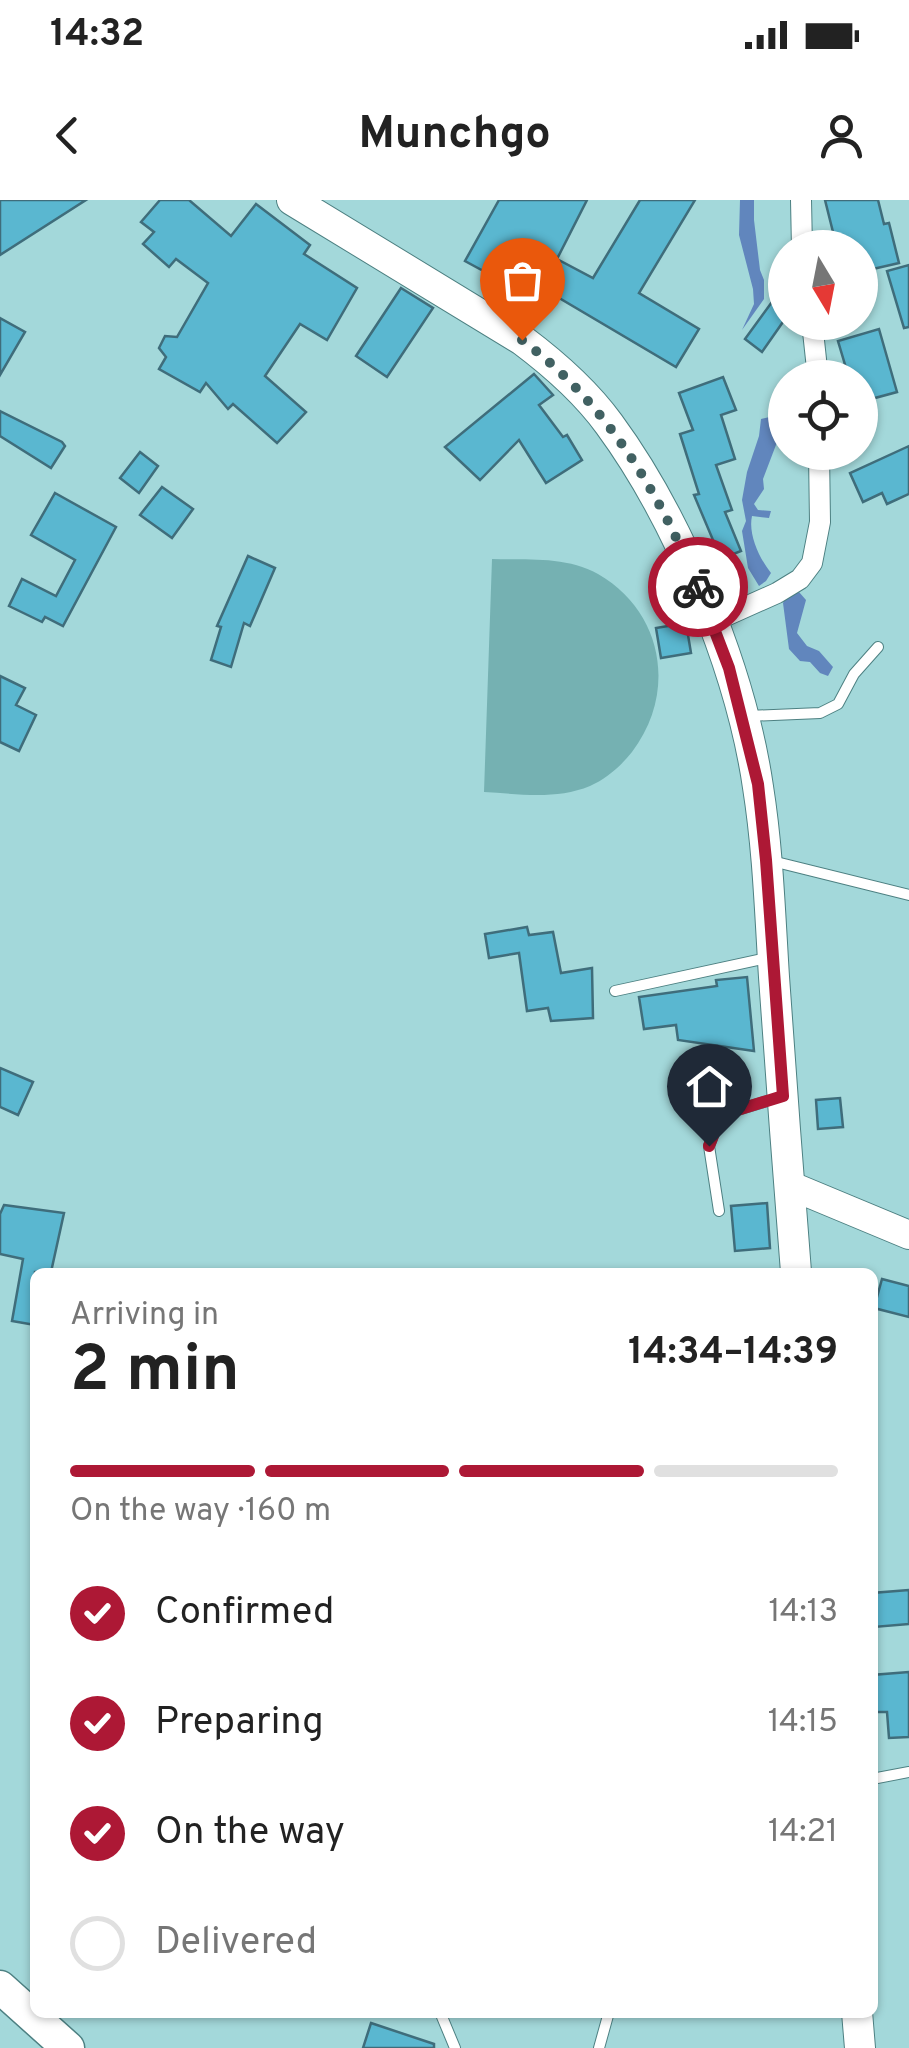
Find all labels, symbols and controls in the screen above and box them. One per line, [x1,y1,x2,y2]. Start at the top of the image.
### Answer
text: 14:32 [50,11,144,60]
text: Munchgo [358,107,551,164]
icon: back [40,108,95,163]
icon: person [814,108,869,163]
north arrow [768,230,878,340]
map controls [768,230,878,470]
pin [480,238,565,341]
icon: bag [495,253,550,308]
button: locate [768,360,878,470]
courier [648,537,748,637]
icon: bike [671,560,726,615]
pin [667,1044,752,1147]
icon: home [682,1059,737,1114]
text: Arriving in [70,1296,219,1336]
text: 14:34–14:39 [628,1329,838,1378]
text: 2 min [70,1332,240,1414]
text: On the way · 160 m [70,1492,331,1532]
icon: check [70,1586,125,1641]
text: Confirmed [155,1589,334,1638]
text: 14:13 [768,1593,838,1633]
icon: check [70,1696,125,1751]
text: Preparing [155,1699,324,1748]
text: 14:15 [768,1703,838,1743]
icon: check [70,1806,125,1861]
text: On the way [155,1809,345,1858]
text: 14:21 [768,1813,838,1853]
text: Delivered [155,1919,317,1968]

